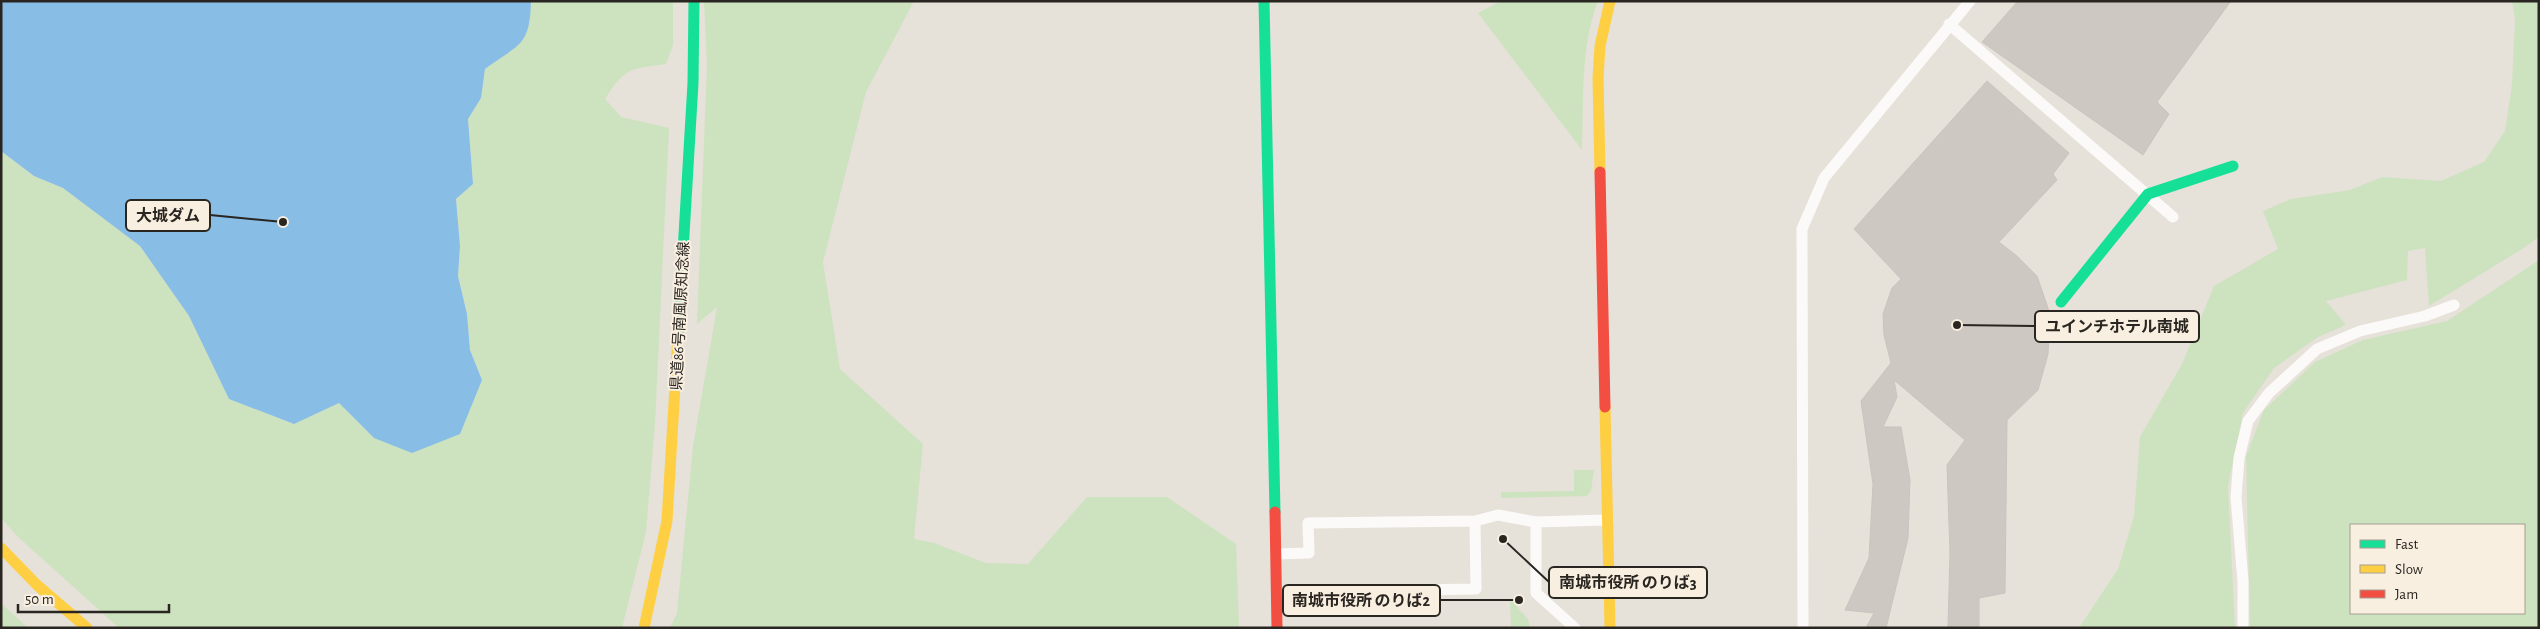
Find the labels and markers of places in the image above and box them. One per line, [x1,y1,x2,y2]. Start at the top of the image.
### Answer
callout: 大城ダム [126,200,210,231]
callout: ユインチホテル南城 [2035,311,2199,342]
callout: 南城市役所 のりば3 [1549,567,1707,598]
callout: 南城市役所 のりば2 [1283,585,1440,616]

